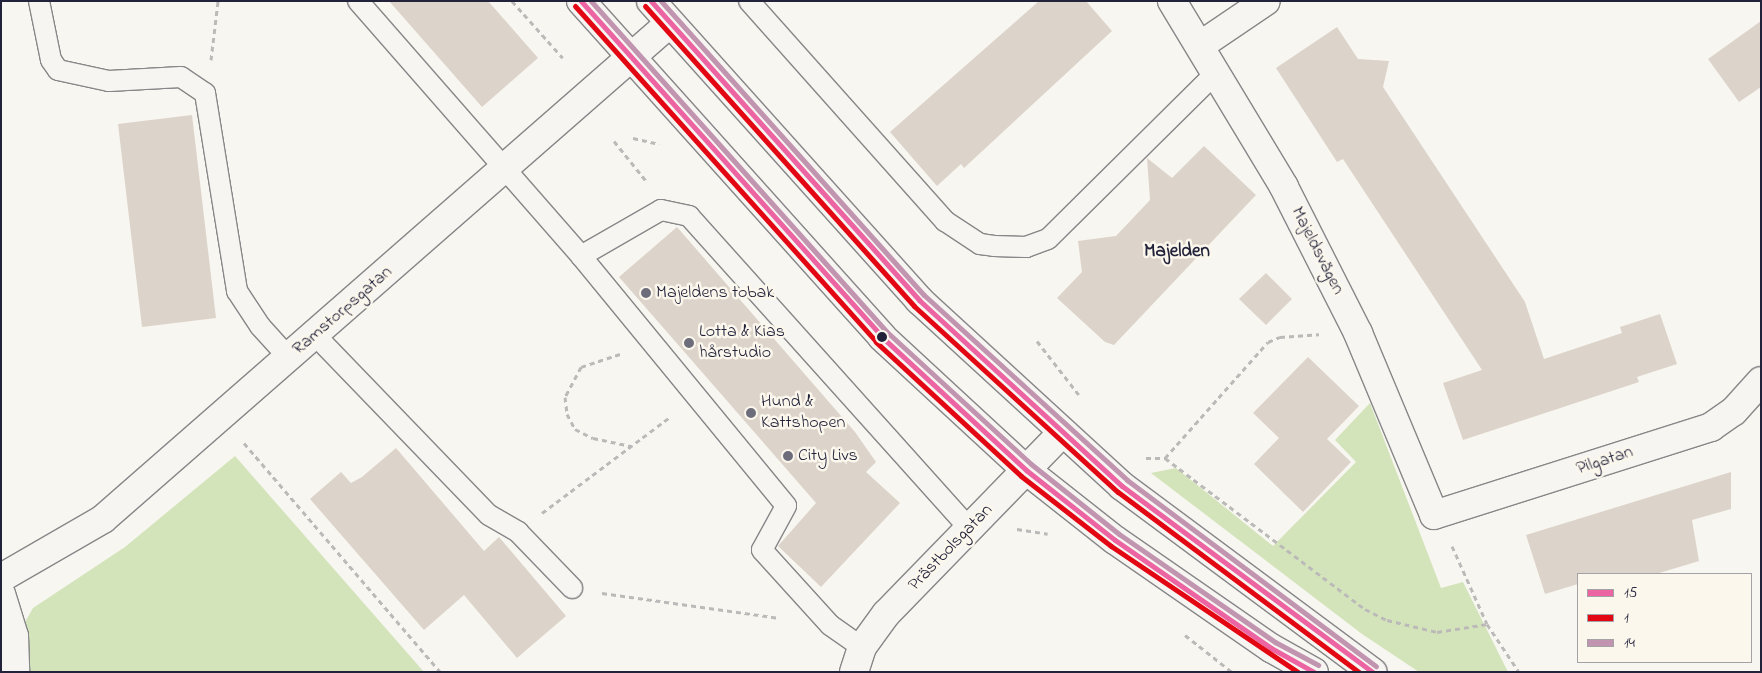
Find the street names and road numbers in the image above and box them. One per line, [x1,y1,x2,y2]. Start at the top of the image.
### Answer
street label: Majeldsvägen [1286,203,1348,299]
street label: Ramstorpsgatan [289,262,397,360]
street label: Pilgatan [1574,442,1636,480]
street label: Prästbolsgatan [904,500,998,596]

